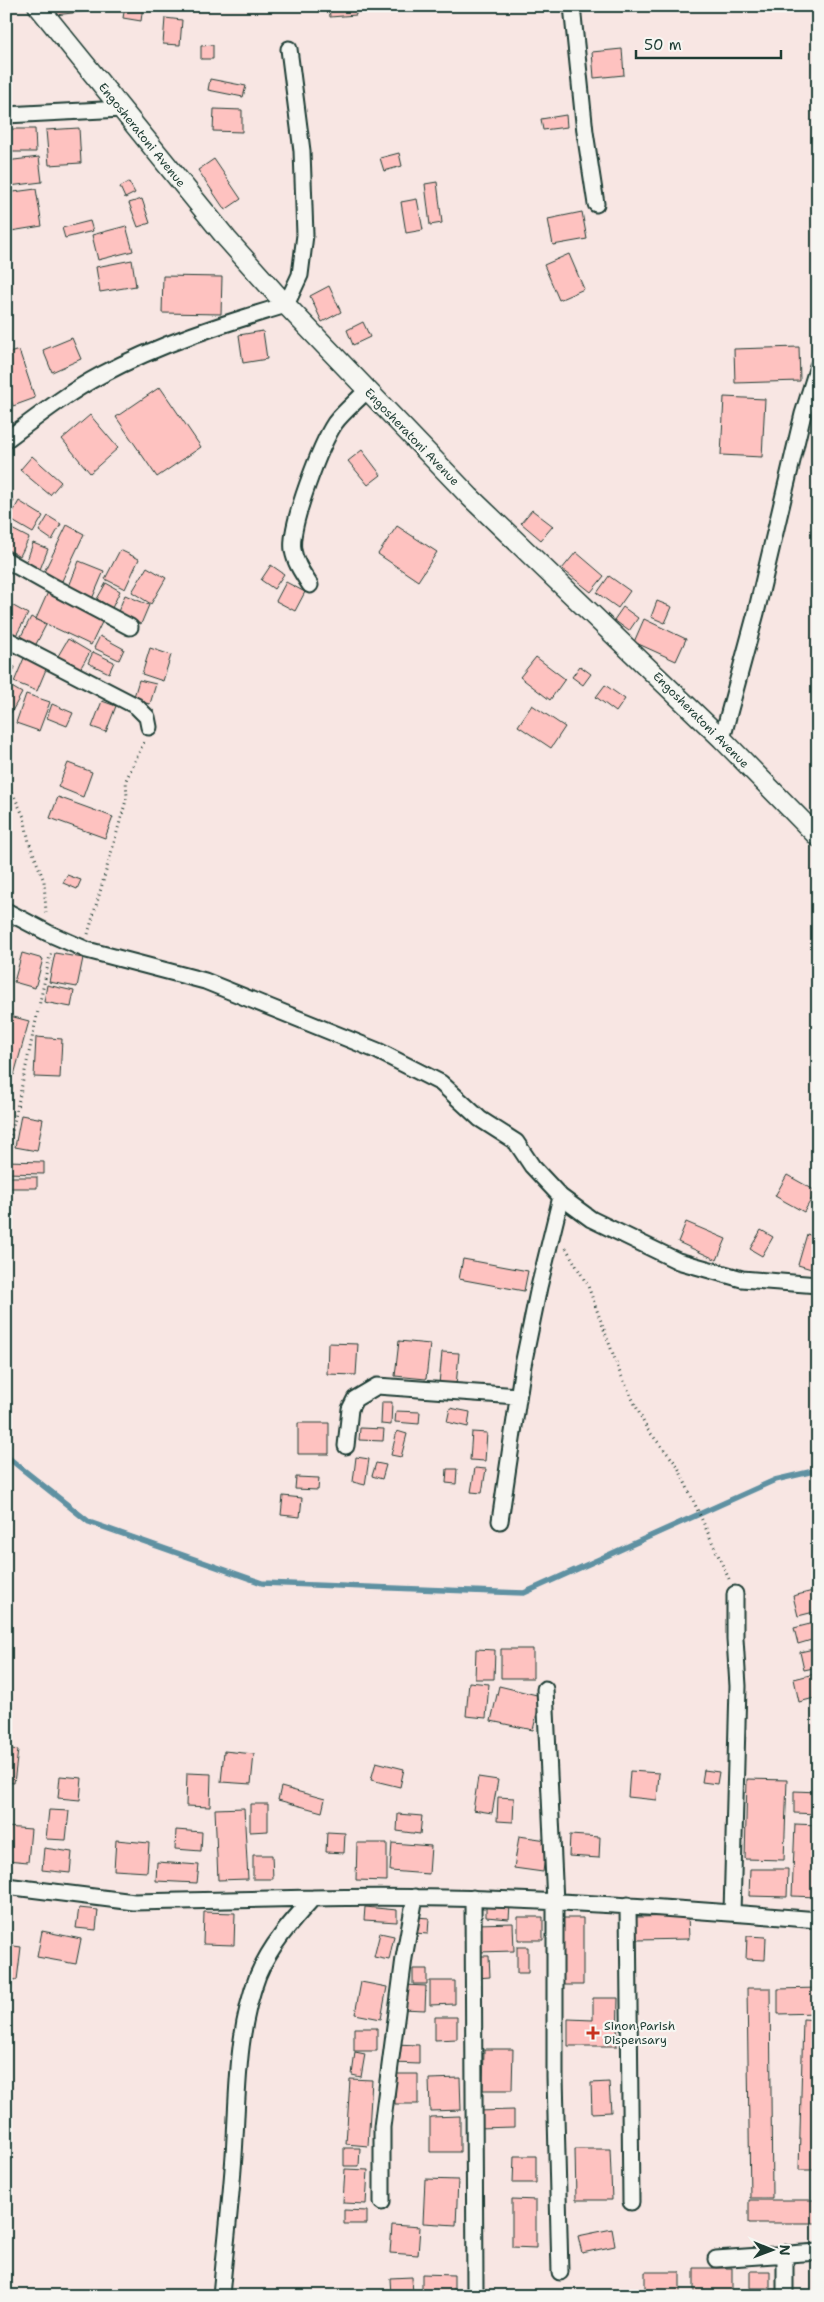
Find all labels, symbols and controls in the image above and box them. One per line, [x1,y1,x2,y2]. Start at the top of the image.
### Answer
scale bar [636,28,782,60]
text: 50 m [644,35,682,55]
street label: Engosheratoni Avenue [95,80,189,191]
street label: Engosheratoni Avenue [361,385,463,489]
street label: Engosheratoni Avenue [649,668,753,772]
place label: Sinon Parish Dispensary [604,2018,675,2048]
marker: Sinon Parish Dispensary [586,2026,600,2040]
north arrow [746,2224,796,2274]
text: N [776,2245,794,2256]

